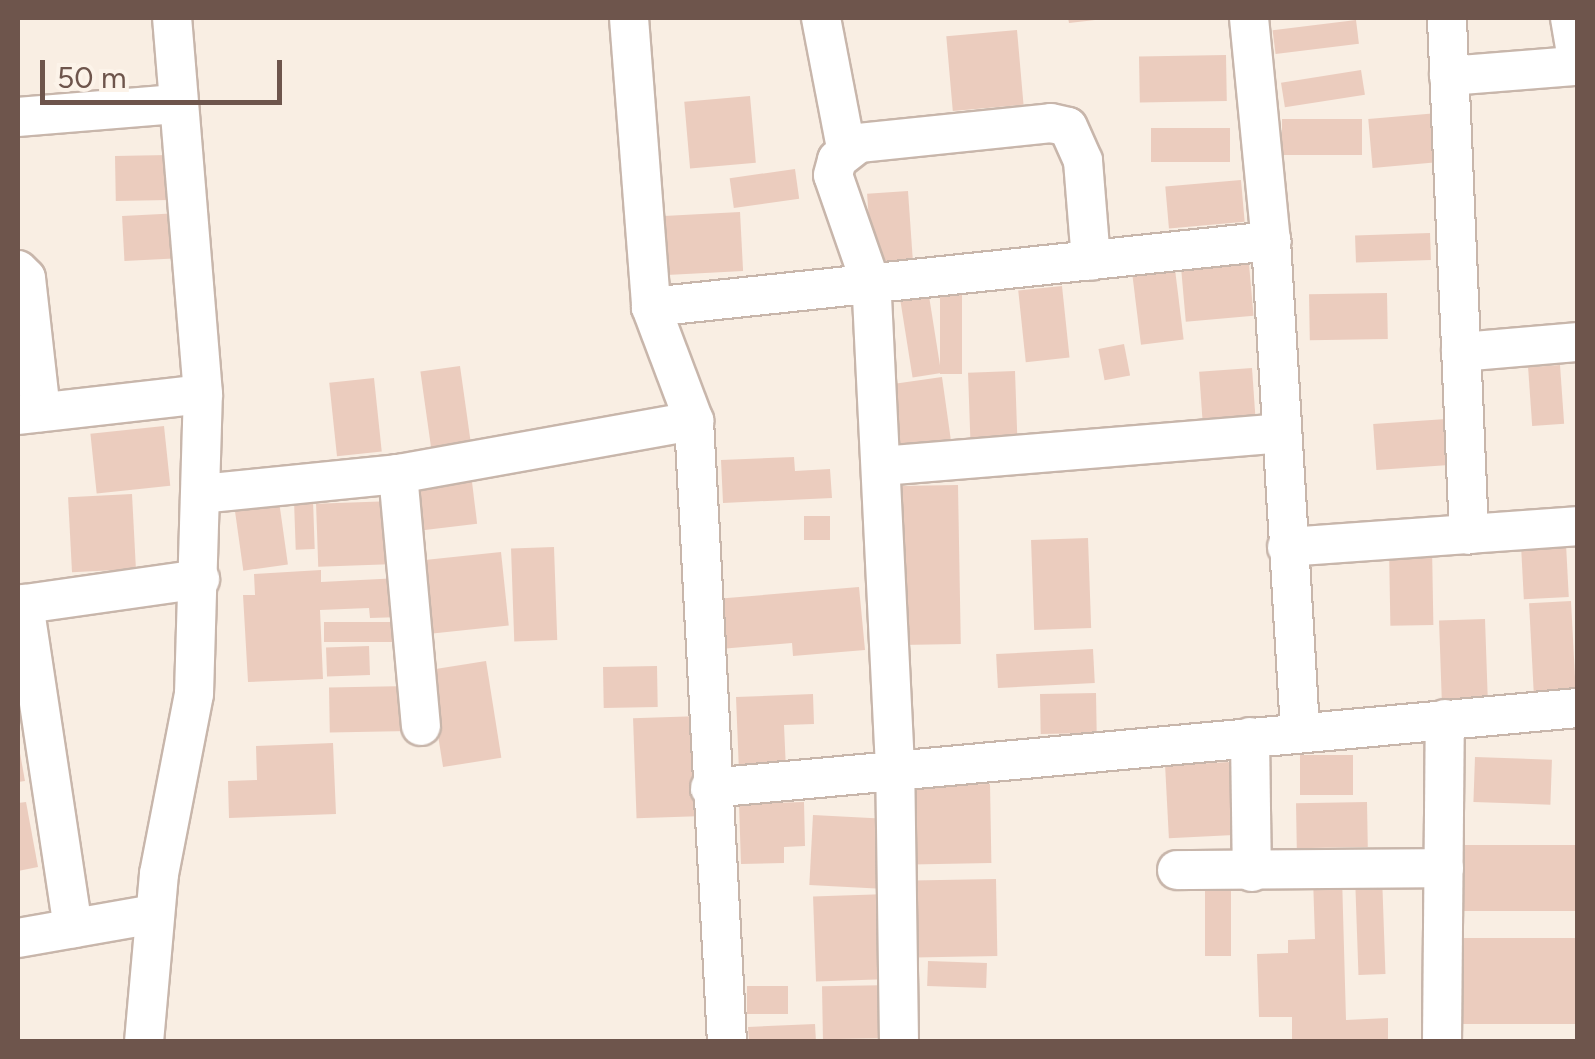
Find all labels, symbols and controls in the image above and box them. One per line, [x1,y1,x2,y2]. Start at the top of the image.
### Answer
scale bar [45,40,288,102]
text: 50 m [57,59,126,96]

